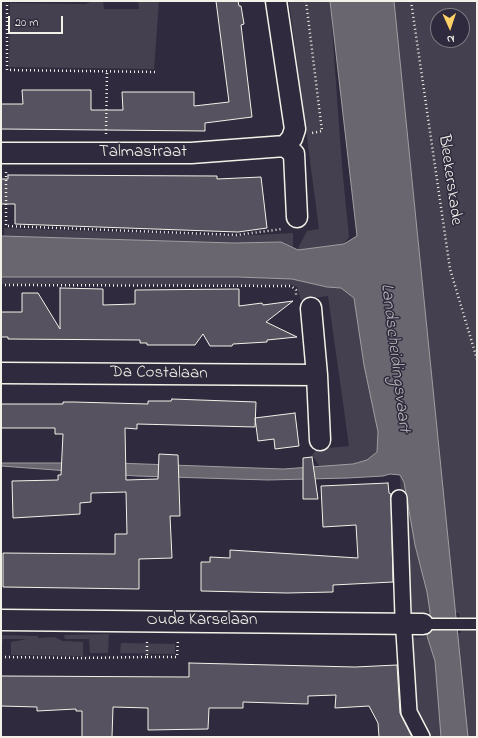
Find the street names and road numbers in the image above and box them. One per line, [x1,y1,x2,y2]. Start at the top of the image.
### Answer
street label: Bleekerskade [433,133,465,227]
street label: Talmastraat [99,143,187,163]
street label: Da Costalaan [110,363,208,385]
street label: Oude Karselaan [147,611,257,631]

